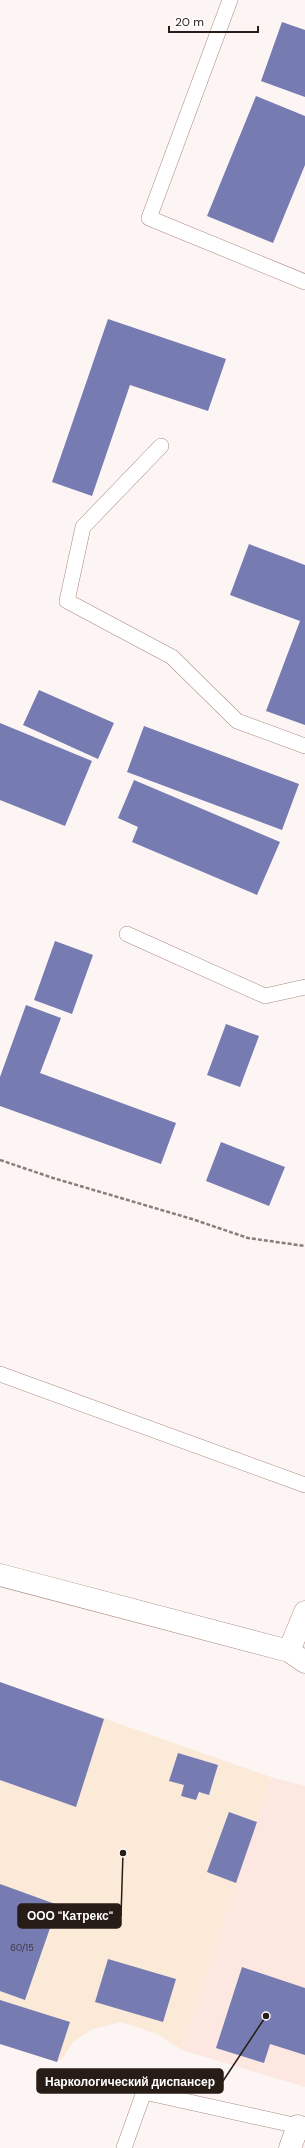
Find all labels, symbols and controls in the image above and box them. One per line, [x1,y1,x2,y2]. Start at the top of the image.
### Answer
scale bar [169,8,258,34]
text: 20 m [175,14,204,30]
callout: ООО "Катрекс" [18,1904,121,1928]
text: ООО "Катрекс" [27,1908,113,1924]
house number: 60/15 [10,1942,34,1954]
callout: Наркологический диспансер [37,2069,223,2093]
text: Наркологический диспансер [45,2074,215,2090]

